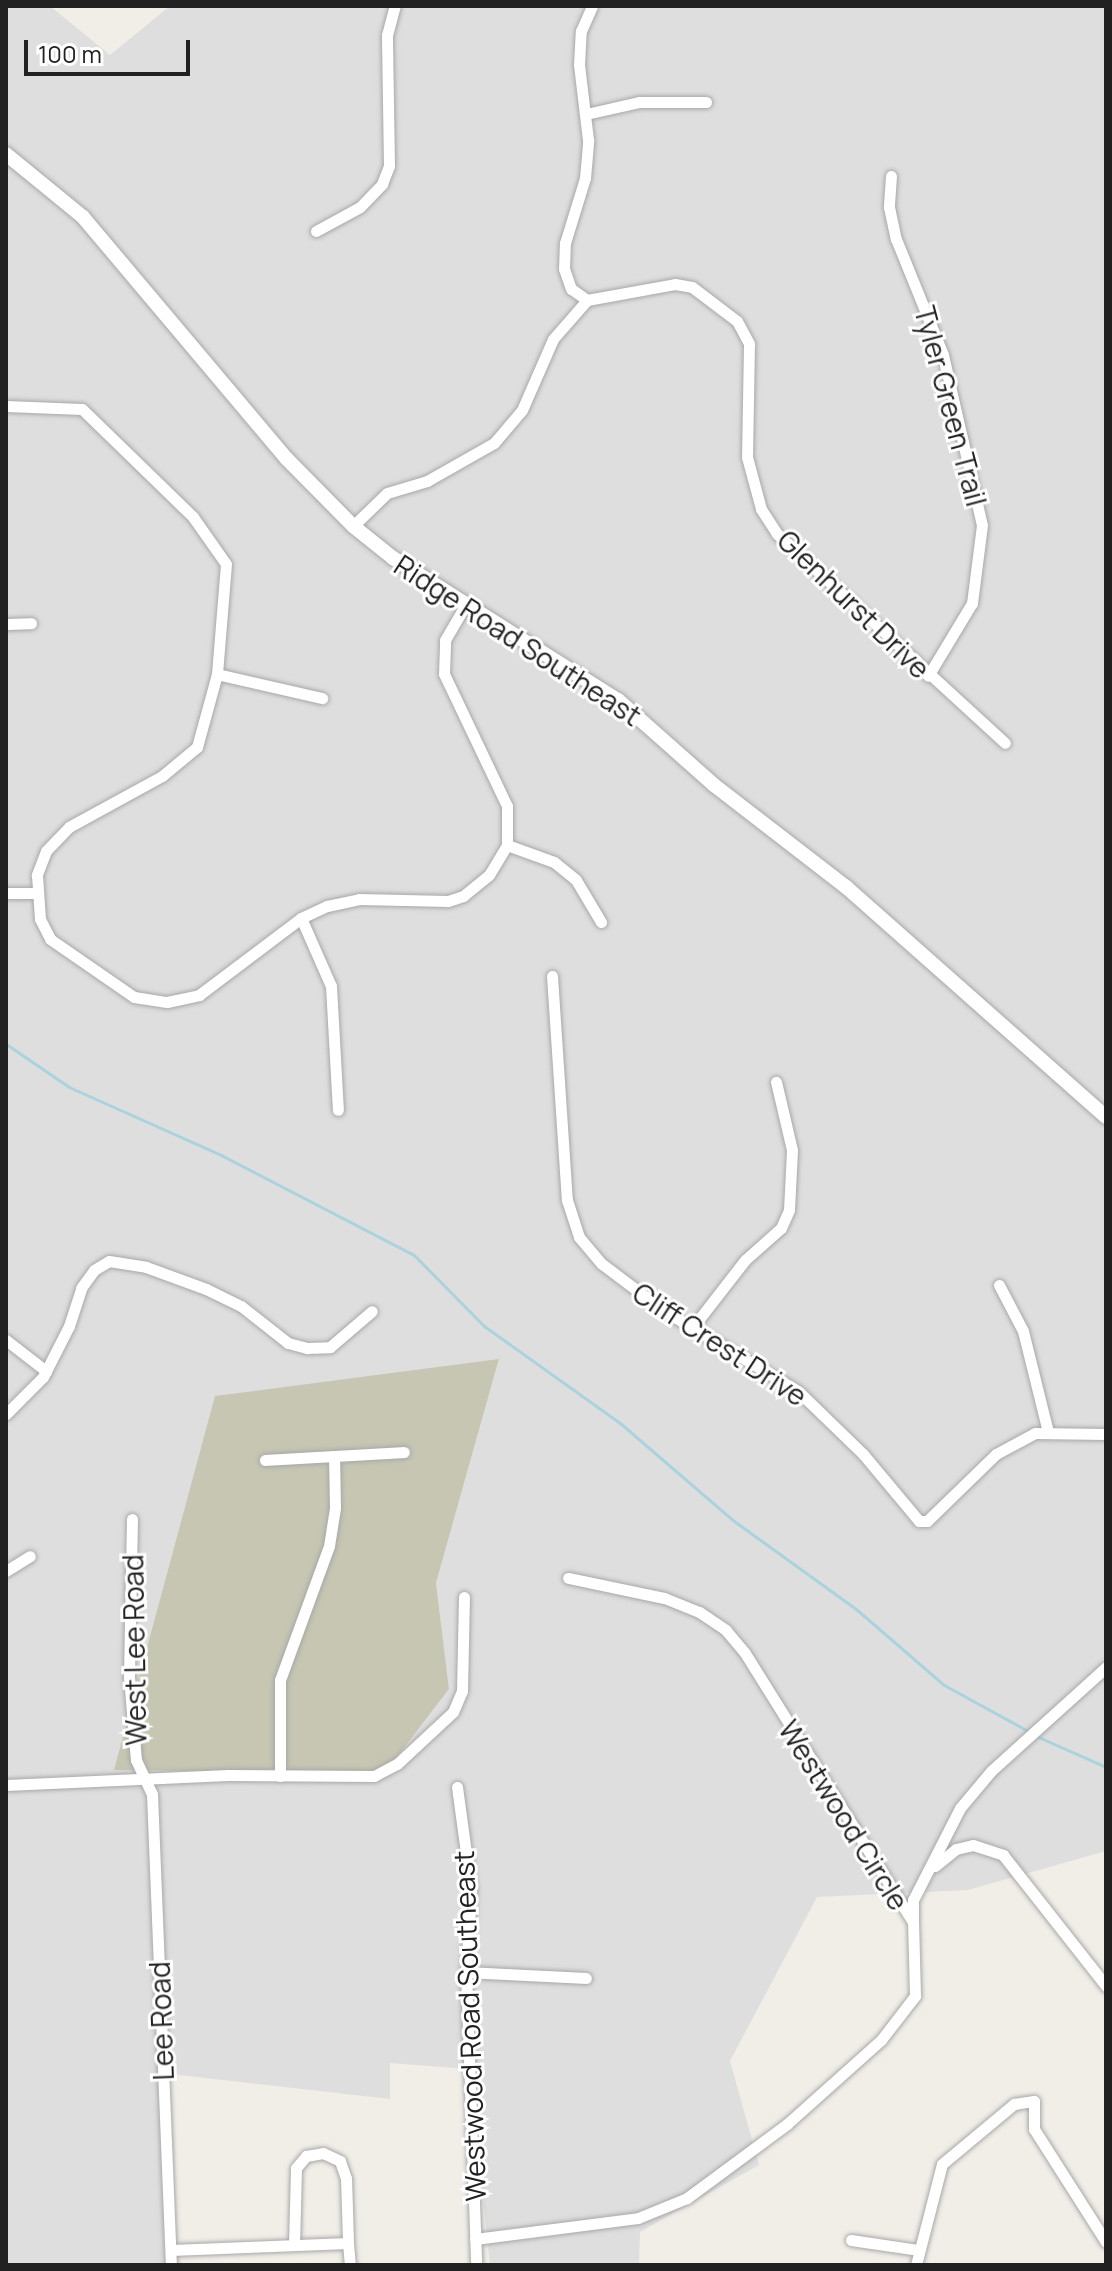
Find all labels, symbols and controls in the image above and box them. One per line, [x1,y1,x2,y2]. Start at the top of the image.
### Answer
scale bar [28,24,194,74]
text: 100 m [38,37,102,70]
street label: Tyler Green Trail [908,302,994,510]
street label: Glenhurst Drive [771,523,937,685]
street label: Ridge Road Southeast [388,548,648,732]
street label: Cliff Crest Drive [627,1275,813,1413]
street label: West Lee Road [116,1554,152,1746]
street label: Westwood Circle [772,1714,916,1916]
street label: Westwood Road Southeast [446,1850,492,2202]
street label: Lee Road [142,1961,180,2081]

